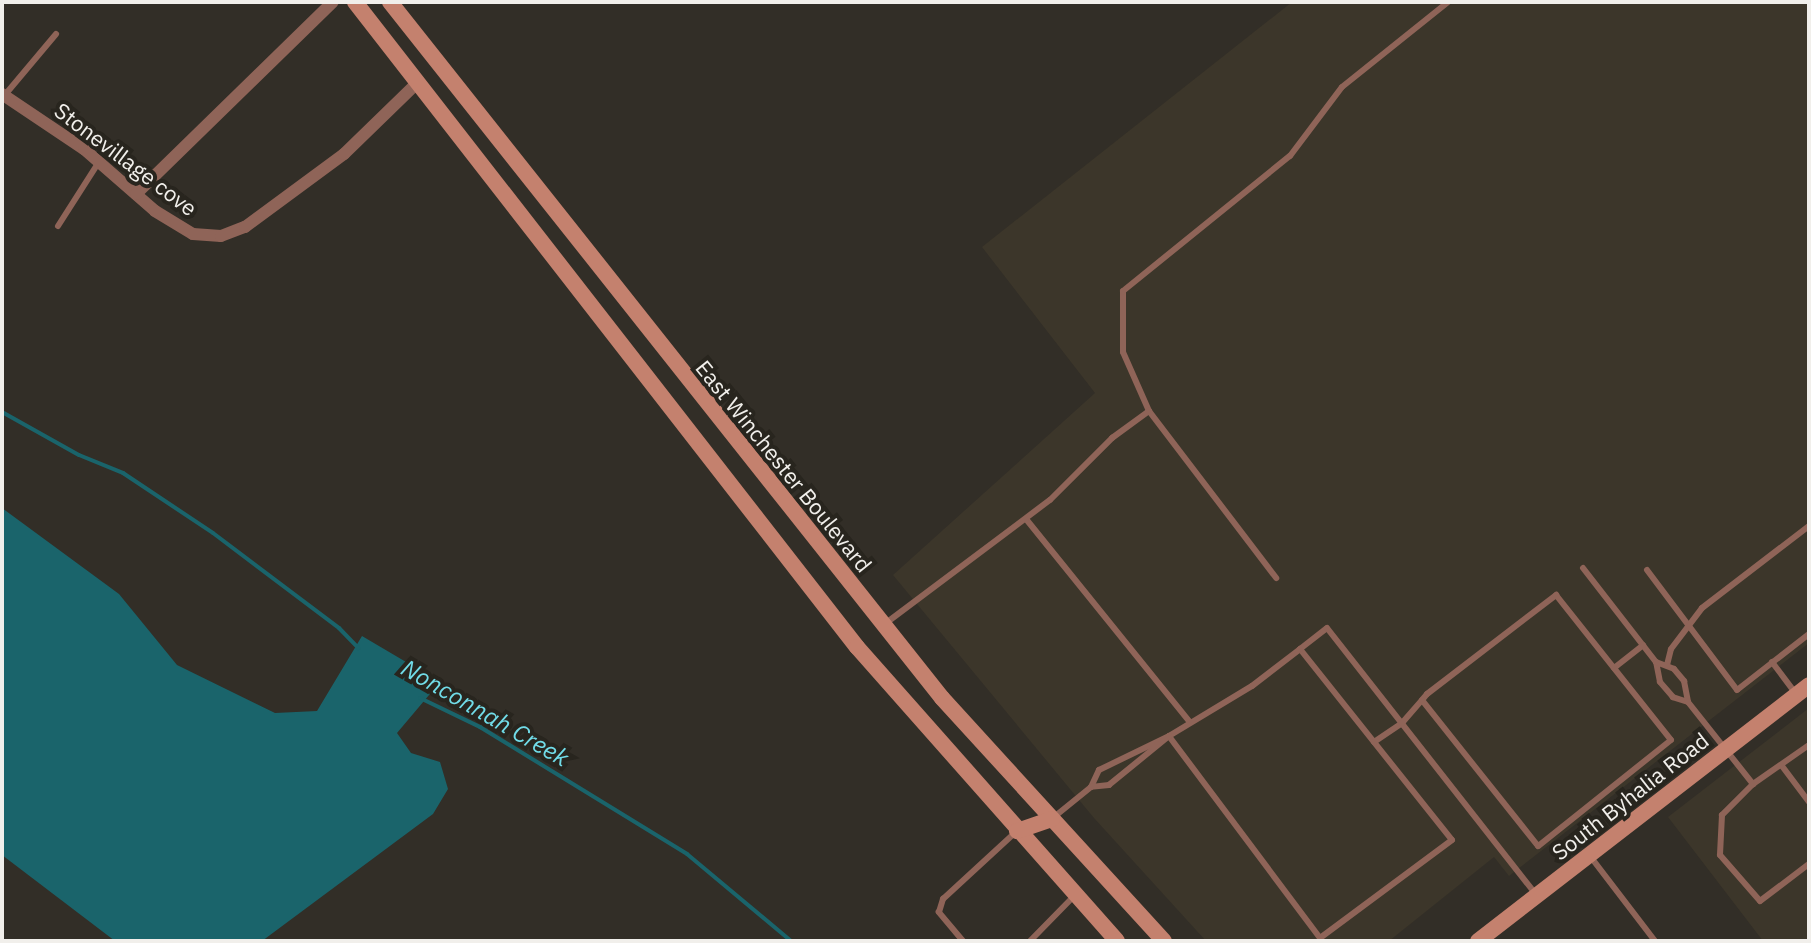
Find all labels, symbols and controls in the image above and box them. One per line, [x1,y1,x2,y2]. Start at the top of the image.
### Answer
street label: Stonevillage cove [50,97,202,221]
street label: East Winchester Boulevard [690,355,878,577]
water label: Nonconnah Creek [396,653,574,773]
street label: South Byhalia Road [1546,727,1714,865]

